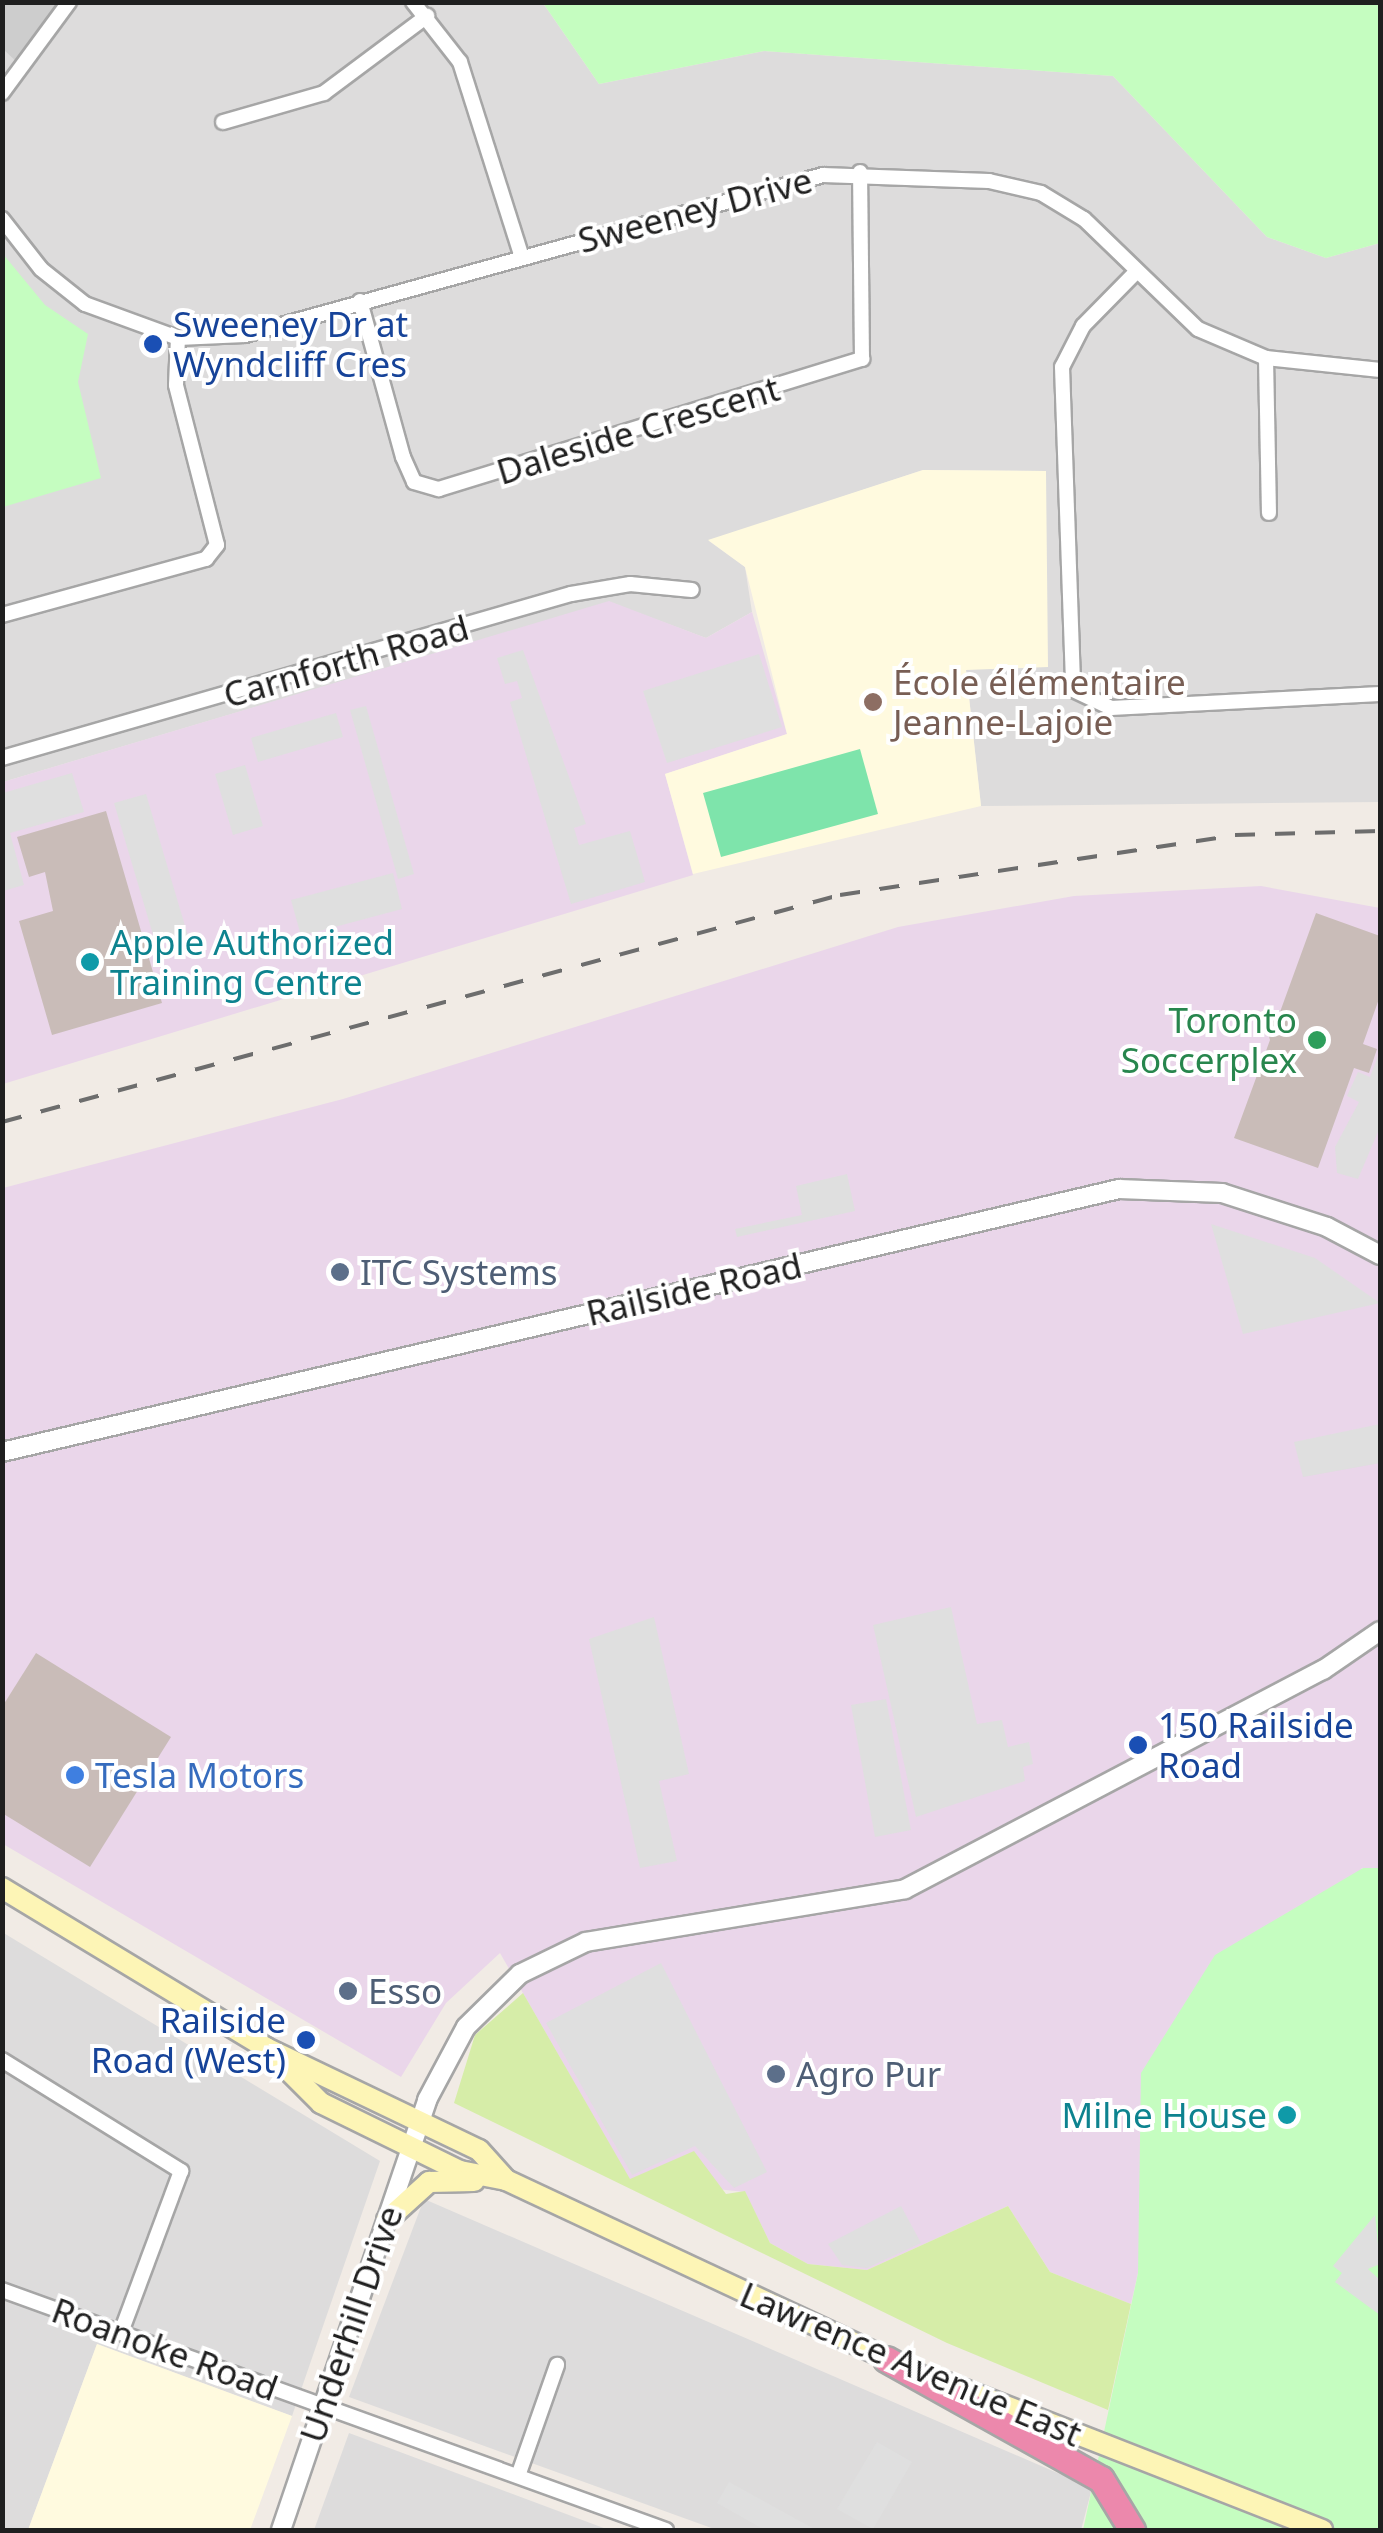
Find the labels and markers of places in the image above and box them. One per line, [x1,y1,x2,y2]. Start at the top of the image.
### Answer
place label: Sweeney Dr at Wyndcliff Cres [173,303,408,385]
marker: Sweeney Dr at Wyndcliff Cres [142,333,164,355]
place label: École élémentaire Jeanne-Lajoie [893,661,1186,743]
marker: École élémentaire Jeanne-Lajoie [862,691,884,713]
place label: Apple Authorized Training Centre [110,921,394,1003]
marker: Apple Authorized Training Centre [79,951,101,973]
place label: Toronto Soccerplex [1121,999,1297,1081]
marker: Toronto Soccerplex [1306,1029,1328,1051]
place label: ITC Systems [360,1251,558,1293]
marker: ITC Systems [329,1261,351,1283]
place label: 150 Railside Road [1158,1704,1354,1786]
marker: 150 Railside Road [1127,1734,1149,1756]
place label: Tesla Motors [95,1754,304,1796]
marker: Tesla Motors [64,1764,86,1786]
place label: Esso [368,1970,442,2012]
marker: Esso [337,1980,359,2002]
place label: Railside Road (West) [91,1999,286,2081]
marker: Railside Road (West) [295,2029,317,2051]
place label: Agro Pur [796,2053,941,2095]
marker: Agro Pur [765,2063,787,2085]
place label: Milne House [1061,2094,1267,2136]
marker: Milne House [1276,2104,1298,2126]

